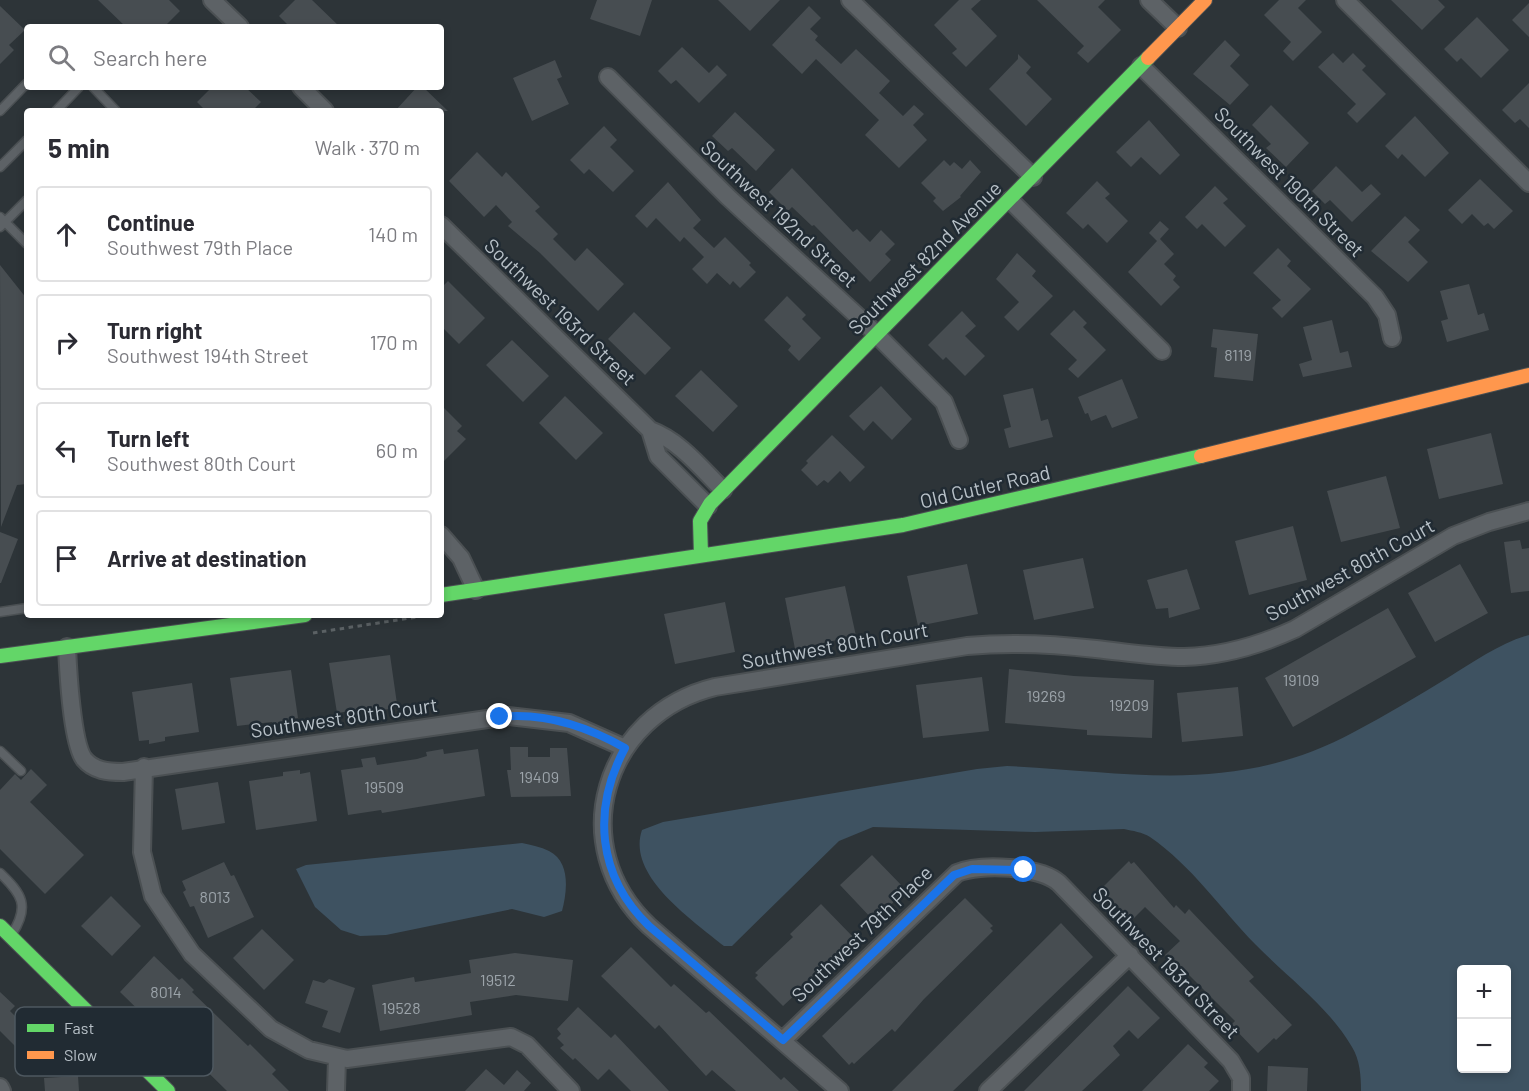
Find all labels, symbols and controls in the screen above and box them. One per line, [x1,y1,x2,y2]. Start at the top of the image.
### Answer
search box [24,24,444,90]
icon: search [45,41,78,74]
text: Search here [93,44,207,70]
street label: Southwest 190th Street [1210,101,1370,261]
text: 5 min [48,132,110,163]
text: Walk · 370 m [315,135,420,159]
street label: Southwest 192nd Street [697,135,863,292]
street label: Southwest 82nd Avenue [843,176,1006,339]
text: Continue [107,209,195,235]
icon: ahead [50,218,83,251]
text: 140 m [368,222,418,246]
street label: Southwest 193rd Street [480,233,641,390]
text: Southwest 79th Place [107,235,293,259]
text: Turn right [107,317,202,343]
icon: right [50,326,83,359]
text: 170 m [370,330,418,354]
text: Southwest 194th Street [107,343,309,367]
house number: 8119 [1224,345,1252,364]
text: Turn left [107,425,190,451]
icon: left [50,434,83,467]
text: 60 m [376,438,418,462]
text: Southwest 80th Court [107,451,296,475]
street label: Old Cutler Road [917,459,1052,513]
street label: Southwest 80th Court [1261,513,1438,625]
icon: arrive [50,542,83,575]
text: Arrive at destination [107,545,306,571]
street label: Southwest 80th Court [740,617,930,673]
house number: 19109 [1283,670,1319,689]
house number: 19269 [1026,686,1066,705]
street label: Southwest 80th Court [249,692,439,742]
house number: 19209 [1109,695,1149,714]
route end [486,703,512,729]
house number: 19409 [519,767,559,786]
house number: 19509 [364,777,404,796]
route start [1010,856,1036,882]
street label: Southwest 79th Place [786,860,937,1007]
street label: Southwest 193rd Street [1088,882,1245,1043]
house number: 8013 [200,887,230,906]
map controls [1457,965,1511,1073]
button: + [1457,965,1511,1019]
house number: 19512 [480,970,516,989]
house number: 8014 [150,982,182,1001]
house number: 19528 [381,998,421,1017]
legend [15,1007,213,1076]
text: Fast [64,1018,94,1037]
button: − [1457,1019,1511,1073]
text: Slow [64,1045,97,1064]

